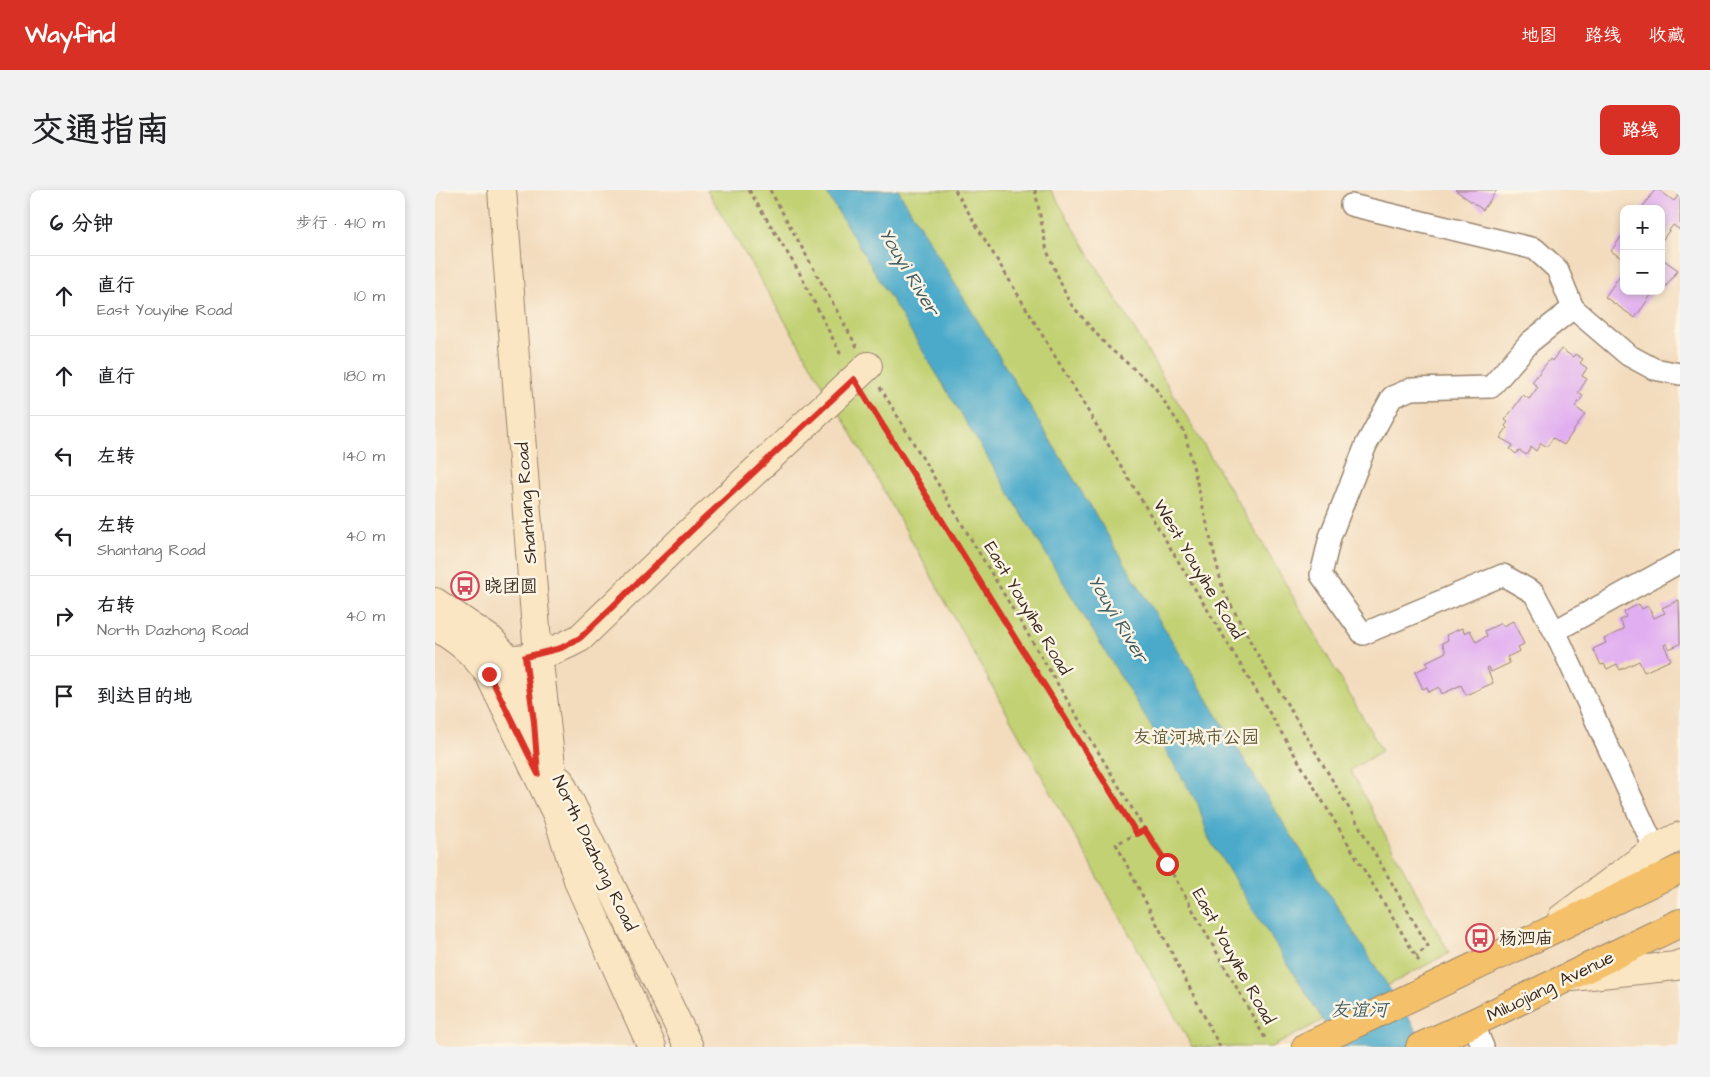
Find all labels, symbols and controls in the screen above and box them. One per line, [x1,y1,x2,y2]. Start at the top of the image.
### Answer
text: Wayfind [25,18,115,52]
text: 地图 [1521,23,1557,48]
text: 路线 [1585,23,1621,48]
text: 收藏 [1649,23,1685,48]
button: 路线 [1600,105,1680,155]
text: 交通指南 [30,106,170,155]
map controls [1620,205,1665,295]
button: + [1620,205,1665,250]
text: 6 分钟 [50,209,114,238]
text: 步行 · 410 m [296,212,385,234]
water label: Youyi River [872,223,947,323]
button: − [1620,250,1665,295]
text: 直行 [97,272,135,299]
icon: ahead [50,282,78,310]
text: 10 m [354,285,385,307]
text: East Youyihe Road [97,299,232,321]
icon: ahead [50,362,78,390]
text: 直行 [97,363,135,390]
text: 180 m [344,365,385,387]
street label: Shantang Road [510,441,544,565]
icon: left [50,442,78,470]
text: 左转 [97,443,135,470]
text: 140 m [343,445,385,467]
street label: West Youyihe Road [1146,495,1250,644]
text: 左转 [97,512,135,539]
icon: left [50,522,78,550]
text: 40 m [345,525,385,547]
street label: East Youyihe Road [977,537,1077,680]
text: Shantang Road [97,539,205,561]
water label: Youyi River [1081,570,1156,670]
bus stop icon: 晓团圆 [450,571,480,601]
place label: 晓团圆 [484,574,538,599]
text: 右转 [97,592,135,619]
icon: right [50,602,78,630]
text: 40 m [345,605,385,627]
text: North Dazhong Road [97,619,248,641]
route end [478,663,501,686]
icon: arrive [50,682,78,710]
text: 到达目的地 [97,683,192,710]
park label: 友谊河城市公园 [1133,725,1259,750]
street label: North Dazhong Road [545,771,643,936]
route start [1156,853,1179,876]
street label: East Youyihe Road [1185,884,1281,1029]
bus stop icon: 杨泗庙 [1465,923,1495,953]
place label: 杨泗庙 [1499,926,1553,951]
street label: Miluojiang Avenue [1482,945,1619,1029]
water label: 友谊河 [1330,997,1390,1024]

